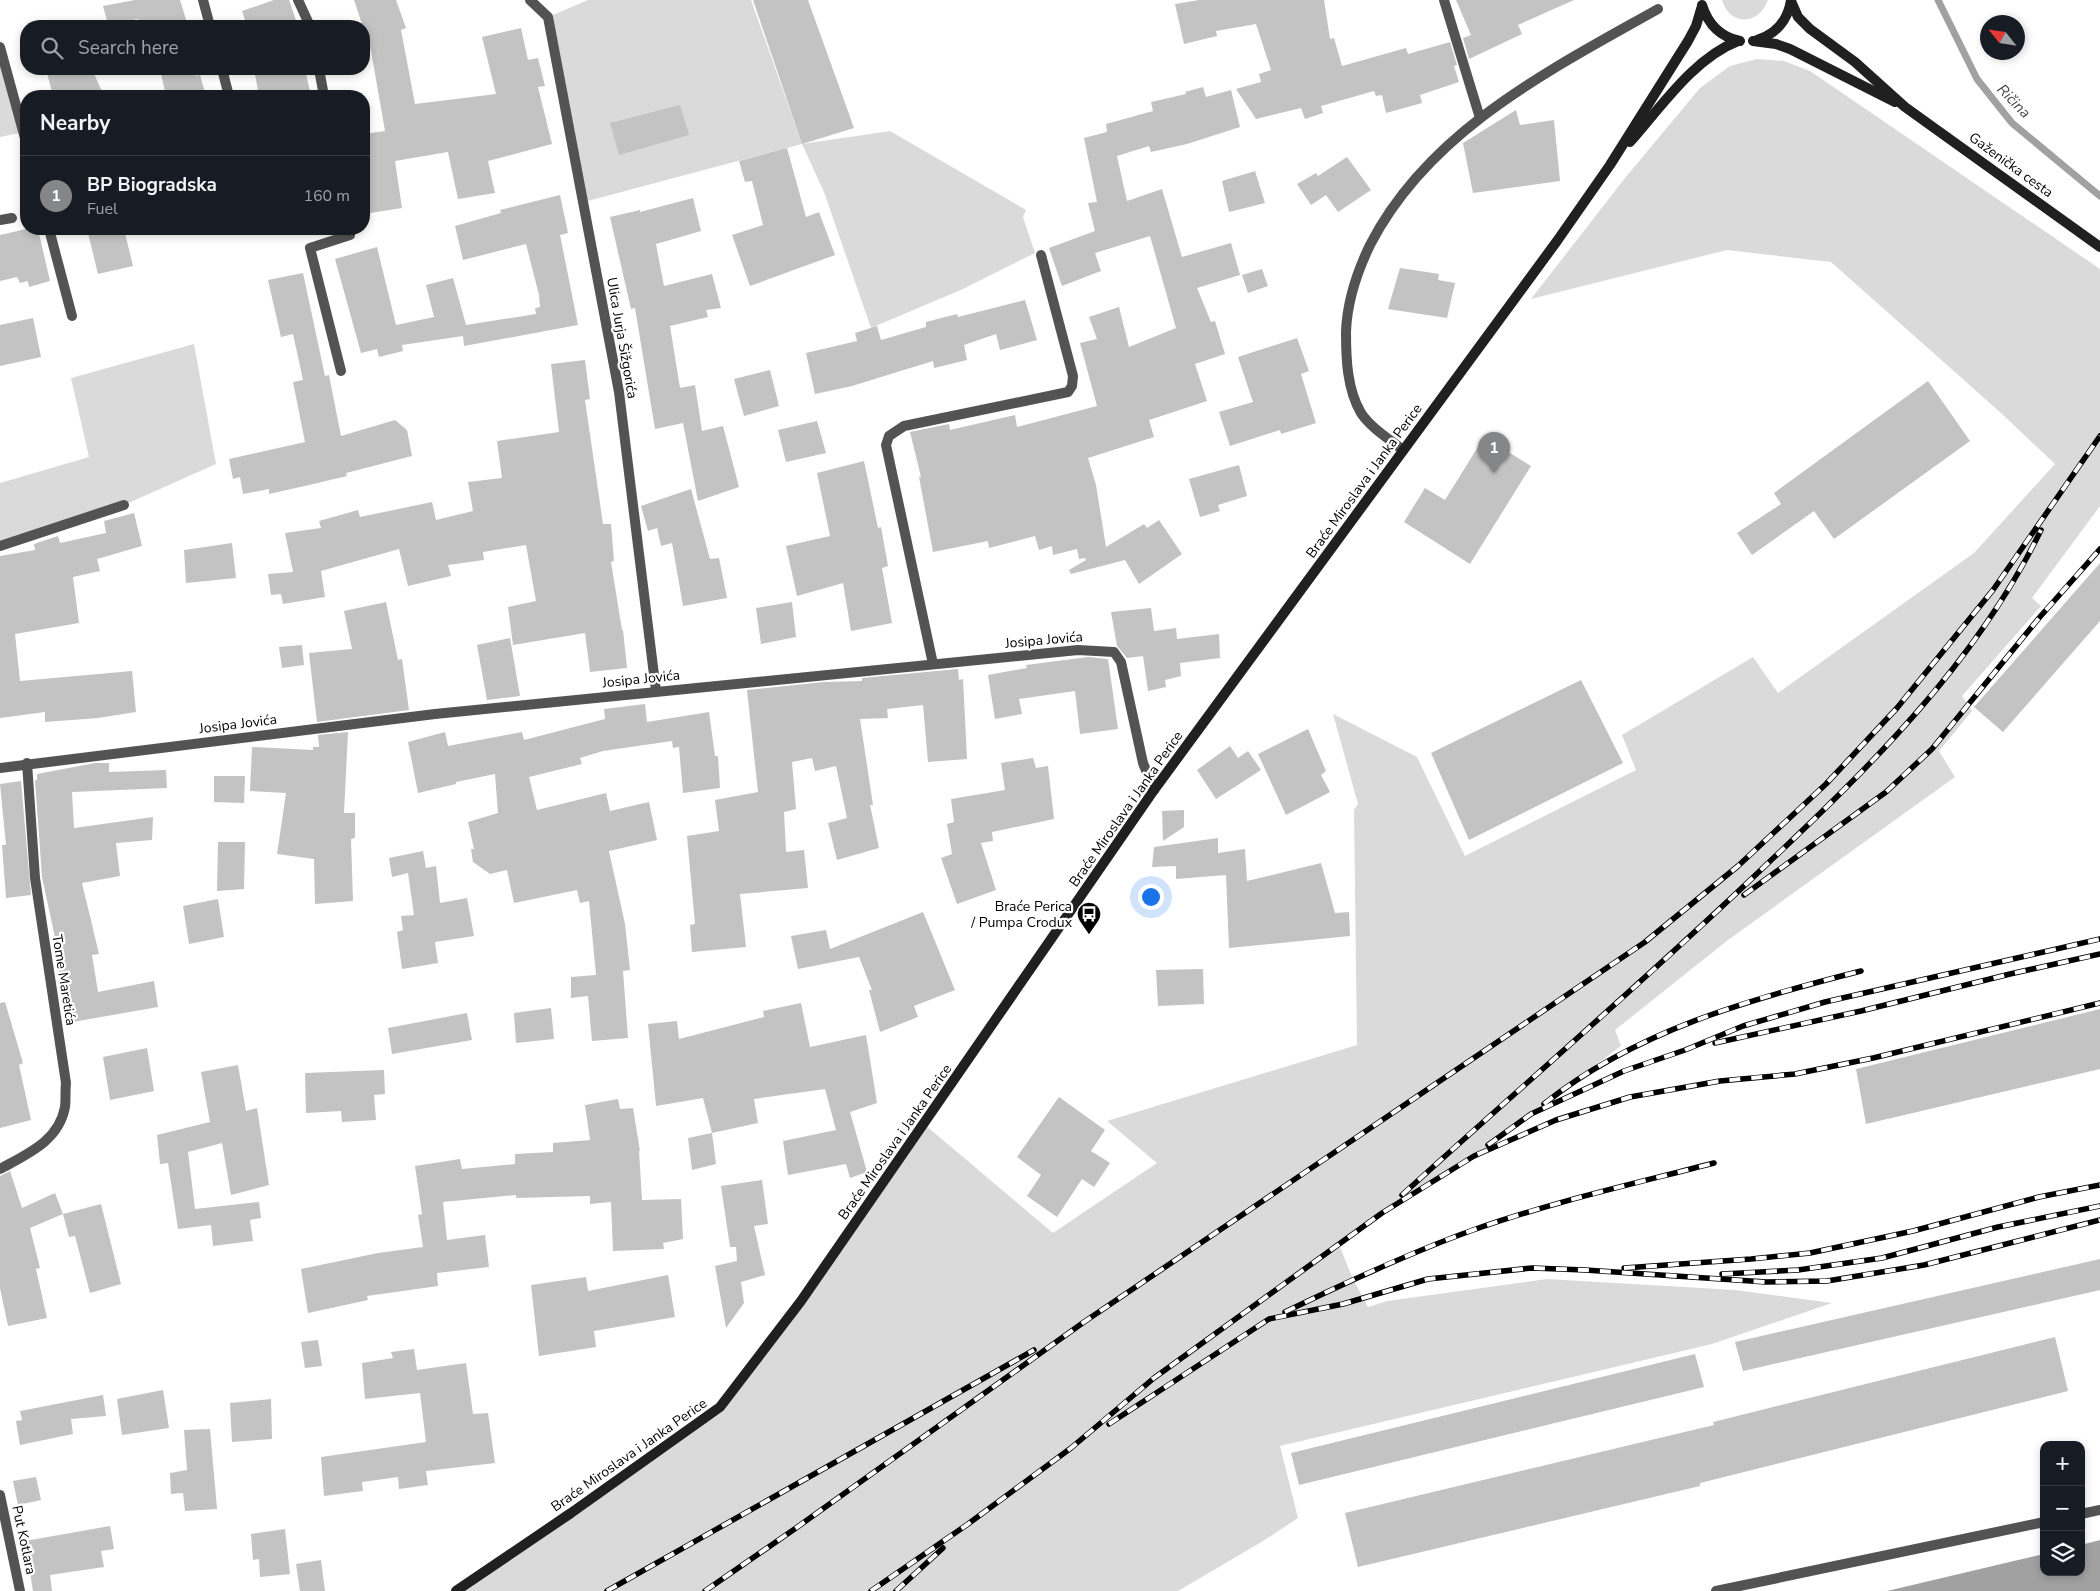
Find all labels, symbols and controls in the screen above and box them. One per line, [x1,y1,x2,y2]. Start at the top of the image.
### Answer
north arrow [1980,15,2025,60]
search box [20,20,370,75]
icon: search [38,34,66,62]
text: Search here [78,35,179,61]
water label: Ričina [1993,80,2035,123]
text: Nearby [40,109,110,137]
street label: Gaženička cesta [1965,128,2057,202]
text: BP Biogradska [87,172,217,198]
text: 1 [51,185,61,207]
text: 160 m [303,185,350,207]
text: Fuel [87,198,118,220]
street label: Ulica Jurja Šižgorića [602,276,642,400]
street label: Braće Miroslava i Janka Perice [1302,400,1426,562]
pin: 1 [1478,432,1510,473]
street label: Josipa Jovića [1003,627,1084,653]
street label: Josipa Jovića [600,665,681,693]
street label: Josipa Jovića [197,710,278,738]
street label: Braće Miroslava i Janka Perice [1065,727,1187,891]
your location [1138,884,1164,910]
place label: Braće Perica / Pumpa Crodux [970,897,1073,932]
bus stop icon: Braće Perica / Pumpa Crodux [1076,901,1102,935]
street label: Tome Maretića [47,933,81,1027]
street label: Braće Miroslava i Janka Perice [834,1060,956,1224]
street label: Braće Miroslava i Janka Perice [547,1394,711,1516]
map controls [2040,1441,2085,1576]
button: + [2040,1441,2085,1486]
button: − [2040,1486,2085,1531]
street label: Put Kotlara [7,1504,41,1576]
button: layers [2040,1531,2085,1576]

